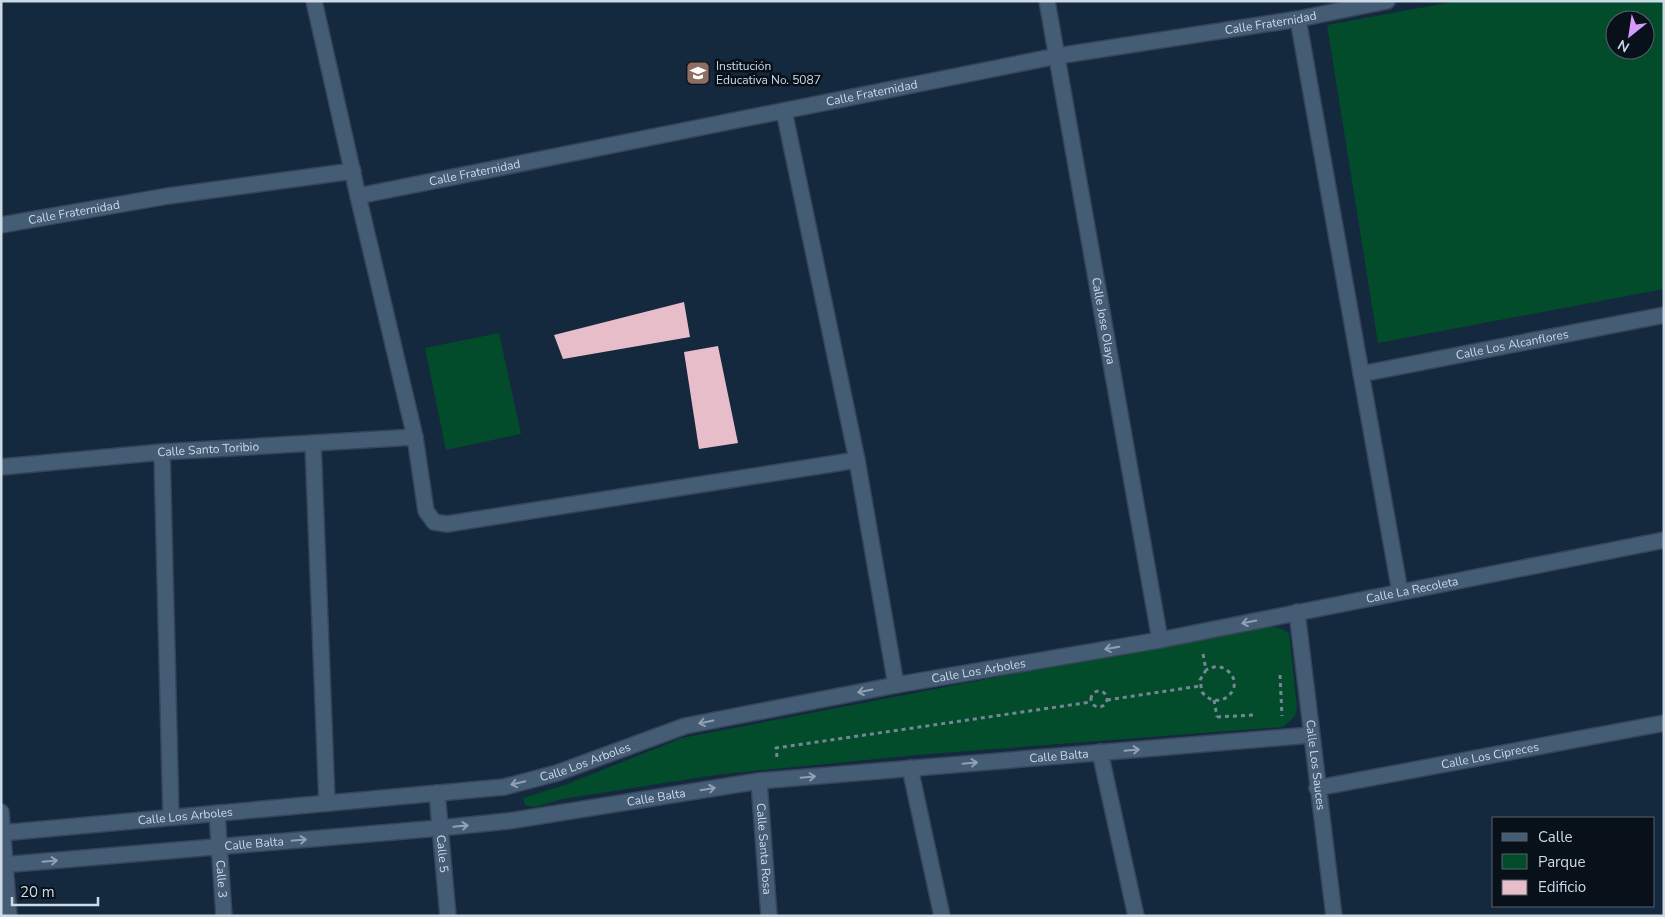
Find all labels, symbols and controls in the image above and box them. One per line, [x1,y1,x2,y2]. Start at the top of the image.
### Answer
street label: Calle Fraternidad [1224,7,1318,38]
north arrow [1605,10,1655,60]
text: N [1614,35,1633,57]
place label: Institución Educativa No. 5087 [716,58,821,88]
school or university icon: Institución Educativa No. 5087 [685,60,711,86]
street label: Calle Fraternidad [825,76,919,110]
street label: Calle Fraternidad [428,156,522,190]
street label: Calle Fraternidad [27,197,121,228]
street label: Calle Jose Olaya [1088,276,1119,366]
street label: Calle Los Alcanflores [1454,326,1570,363]
street label: Calle Santo Toribio [157,438,260,460]
street label: Calle La Recoleta [1365,573,1460,607]
one-way arrow [1241,618,1257,627]
one-way arrow [1104,644,1120,654]
street label: Calle Los Arboles [930,655,1027,687]
one-way arrow [858,687,874,697]
one-way arrow [698,717,714,727]
street label: Calle Los Sauces [1302,719,1329,811]
street label: Calle Los Arboles [538,739,633,785]
street label: Calle Los Cipreces [1440,739,1540,773]
one-way arrow [1123,745,1139,754]
street label: Calle Balta [1029,746,1089,766]
one-way arrow [961,759,977,768]
one-way arrow [799,772,815,782]
one-way arrow [511,779,527,788]
one-way arrow [700,784,716,794]
street label: Calle Balta [626,785,687,810]
street label: Calle Santa Rosa [753,802,775,895]
street label: Calle Los Arboles [137,804,234,828]
legend [1492,817,1655,907]
one-way arrow [453,821,469,831]
text: Calle [1538,827,1573,847]
street label: Calle Balta [224,833,284,854]
street label: Calle 5 [433,834,452,873]
one-way arrow [291,835,307,845]
text: Parque [1538,852,1586,872]
one-way arrow [42,856,58,866]
street label: Calle 3 [212,859,231,898]
scale bar [12,874,99,906]
text: Edificio [1538,877,1586,897]
text: 20 m [20,882,55,902]

